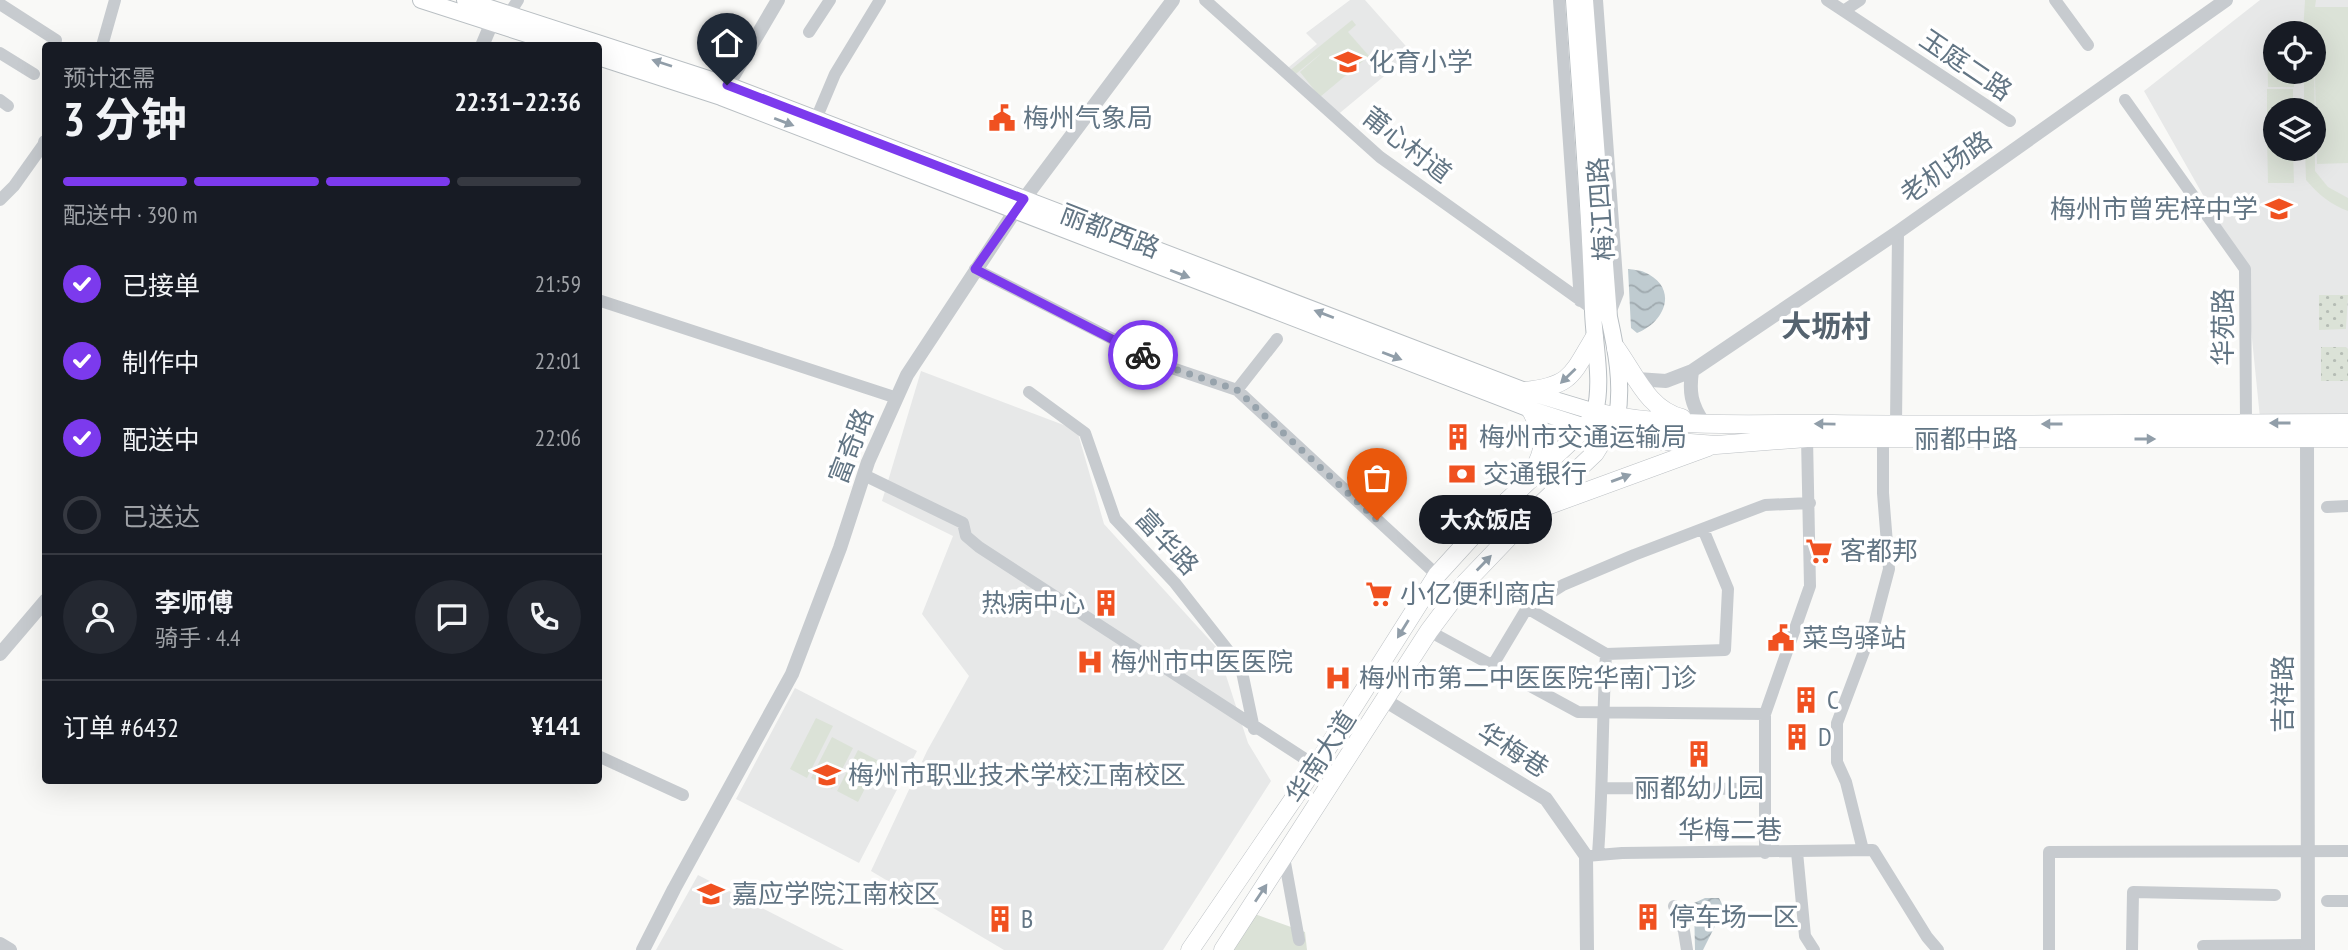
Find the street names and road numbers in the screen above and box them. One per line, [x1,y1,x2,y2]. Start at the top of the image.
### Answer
street label: 玉庭二路 [1914,22,2019,107]
street label: 莆心村道 [1356,100,1458,190]
street label: 老机场路 [1894,123,1998,210]
street label: 梅江四路 [1580,156,1621,262]
street label: 丽都西路 [1056,196,1165,265]
street label: 华苑路 [2206,288,2239,366]
street label: 富奇路 [821,403,880,488]
street label: 丽都中路 [1914,422,2018,455]
street label: 富华路 [1129,502,1206,581]
street label: 吉祥路 [2266,655,2299,733]
street label: 华南大道 [1278,704,1363,809]
street label: 华梅巷 [1471,715,1555,784]
street label: 华梅二巷 [1678,813,1782,846]

